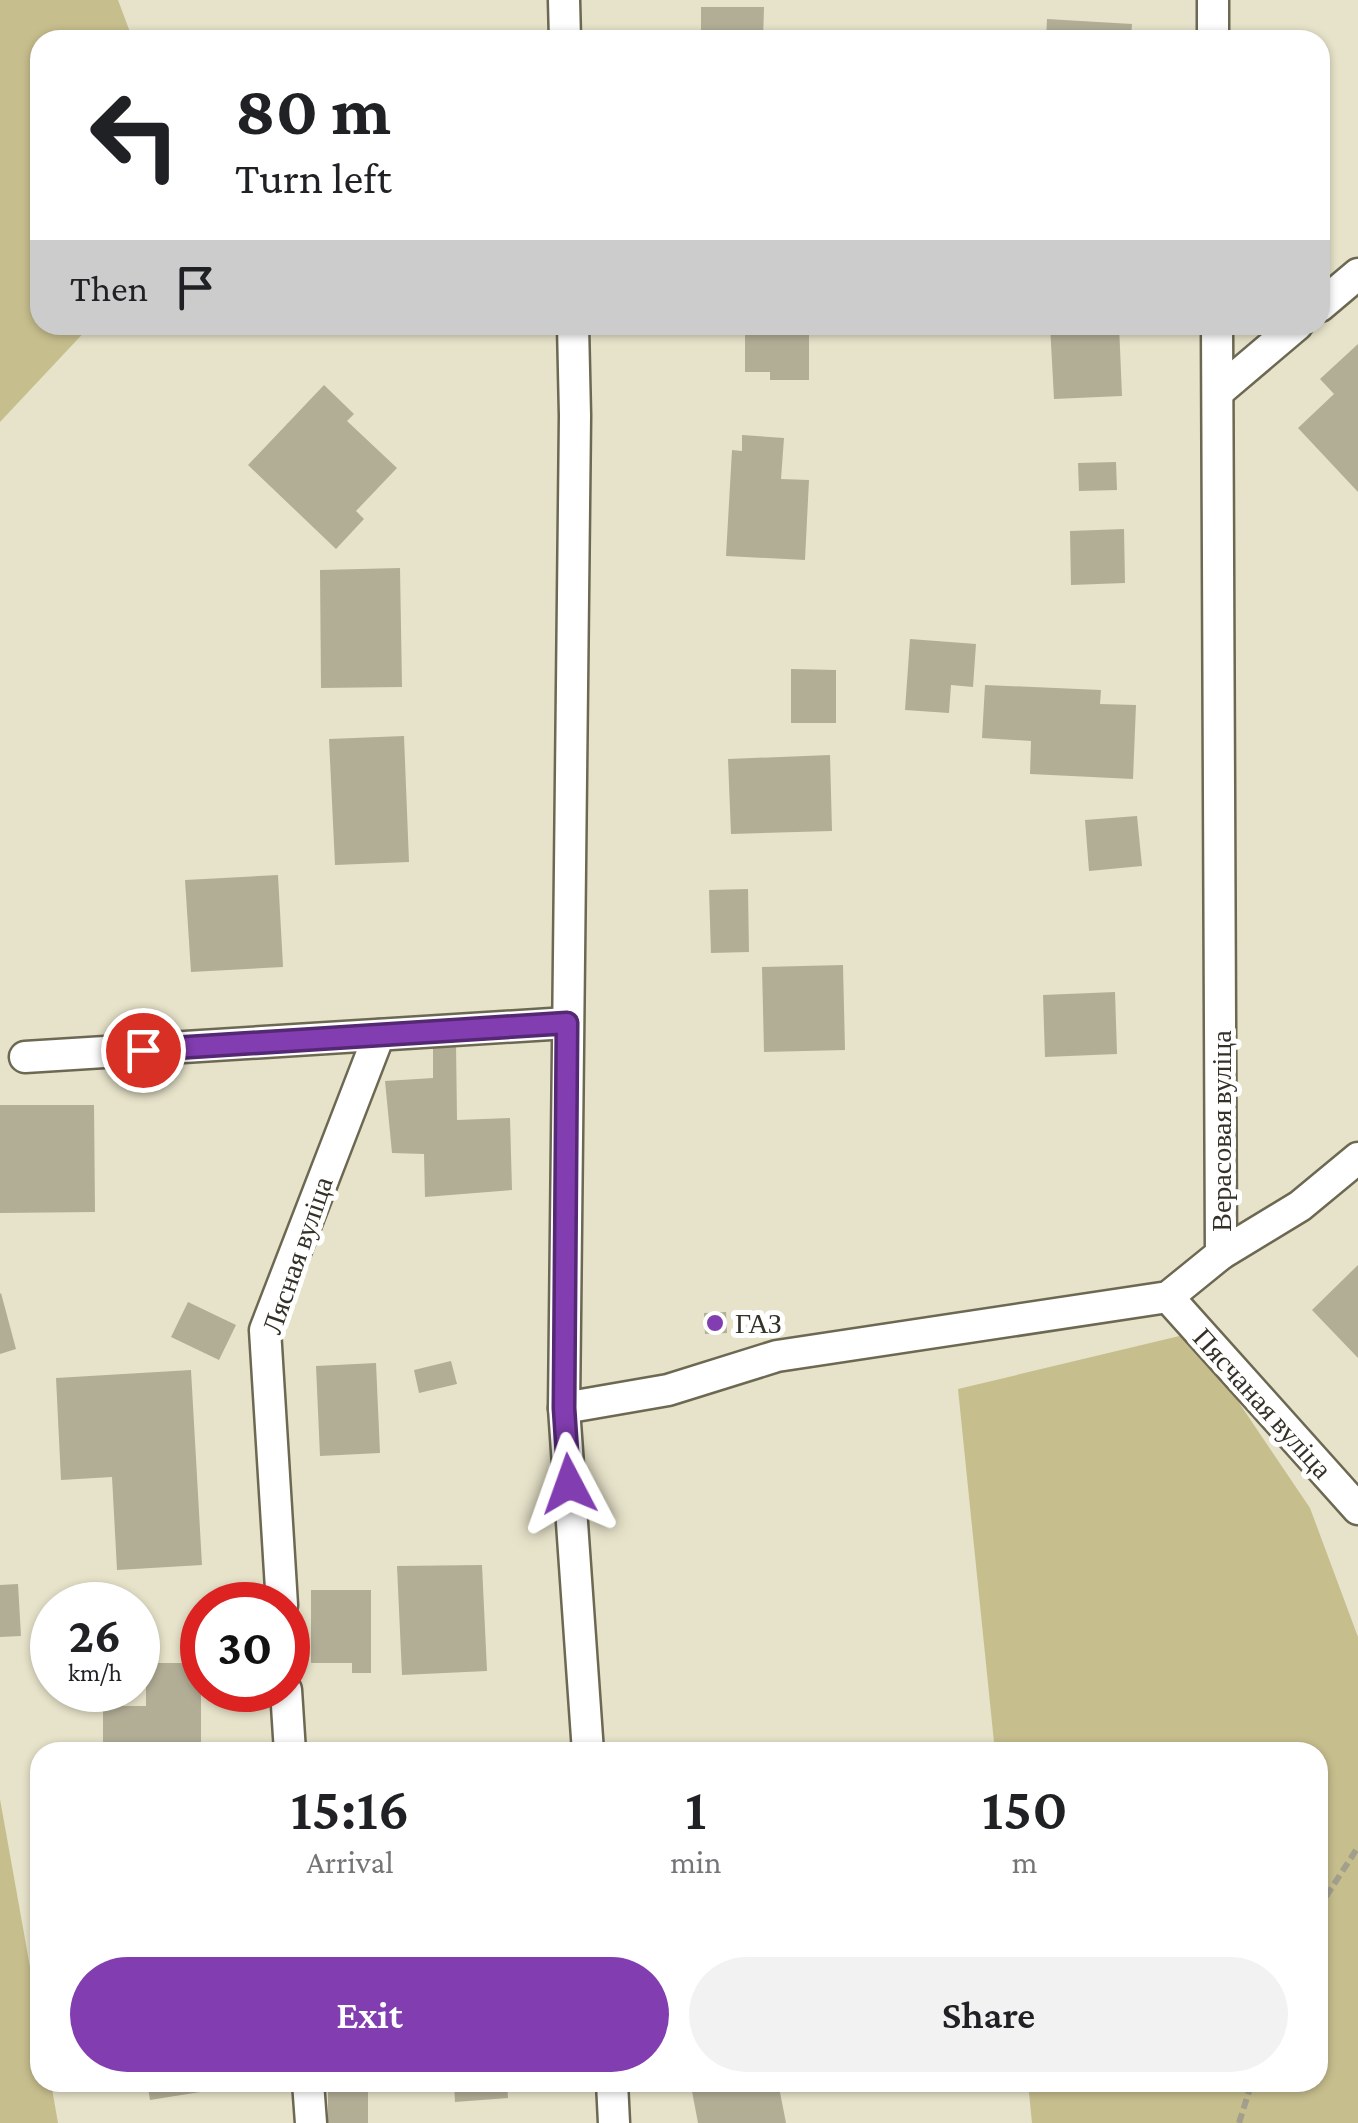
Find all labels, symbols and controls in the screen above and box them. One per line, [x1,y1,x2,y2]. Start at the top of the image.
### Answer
icon: left [70,70,200,200]
text: 80 m [235,71,391,149]
text: Turn left [235,153,392,203]
icon: arrive [168,260,223,315]
text: Then [70,267,148,309]
pin [101,1008,186,1093]
icon: arrive [116,1023,171,1078]
street label: Верасовая вуліца [1206,1030,1237,1232]
street label: Лясная вуліца [256,1172,339,1338]
place label: ГАЗ [735,1308,782,1339]
marker: ГАЗ [704,1312,726,1334]
street label: Пясчаная вуліца [1187,1322,1339,1485]
position arrow [517,1432,621,1536]
speed limit sign: 30 [180,1582,310,1712]
text: 26 [69,1607,121,1663]
text: km/h [68,1659,122,1686]
text: 15:16 [290,1775,410,1842]
text: 1 [685,1775,707,1842]
text: 150 [982,1775,1068,1842]
text: Arrival [307,1844,394,1880]
text: min [670,1844,721,1880]
text: m [1012,1844,1038,1880]
button: Exit [70,1957,669,2072]
button: Share [689,1957,1288,2072]

